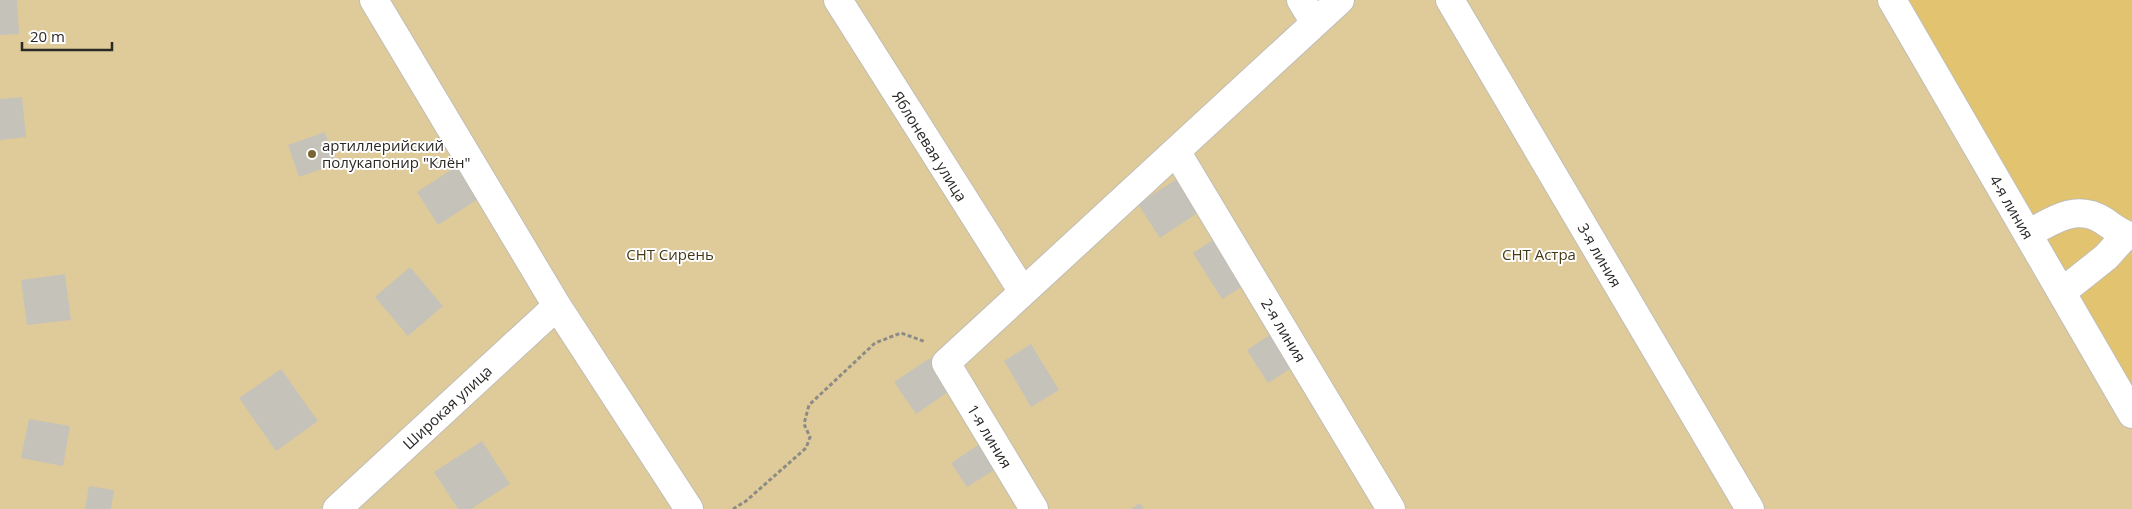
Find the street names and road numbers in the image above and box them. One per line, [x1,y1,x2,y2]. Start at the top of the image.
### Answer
street label: Яблоневая улица [888,87,972,205]
street label: 4-я линия [1986,171,2038,243]
street label: 3-я линия [1574,219,1626,291]
street label: 2-я линия [1257,294,1311,366]
street label: Широкая улица [398,361,496,453]
street label: 1-я линия [963,400,1017,472]

